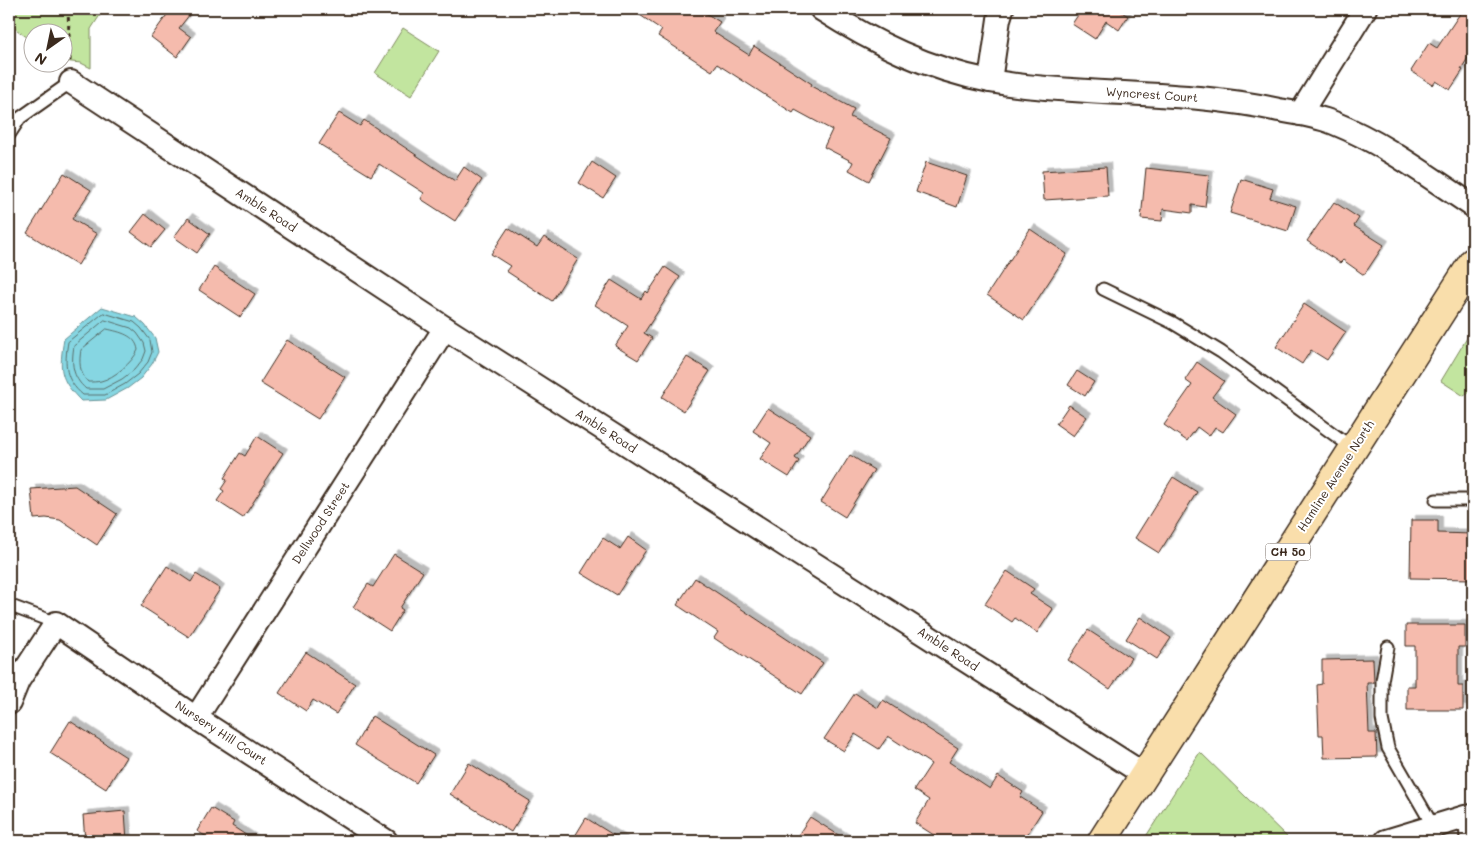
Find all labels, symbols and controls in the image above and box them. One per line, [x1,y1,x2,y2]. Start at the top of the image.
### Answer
north arrow [22,22,72,72]
text: N [31,48,50,70]
street label: Wyncrest Court [1105,83,1199,105]
street label: Amble Road [233,183,300,235]
street label: Amble Road [573,404,640,456]
street label: Hamline Avenue North [1293,417,1377,534]
street label: Dellwood Street [288,478,353,567]
road number: CH 50 [1266,544,1310,560]
street label: Amble Road [915,622,982,674]
street label: Nursery Hill Court [173,696,271,768]

